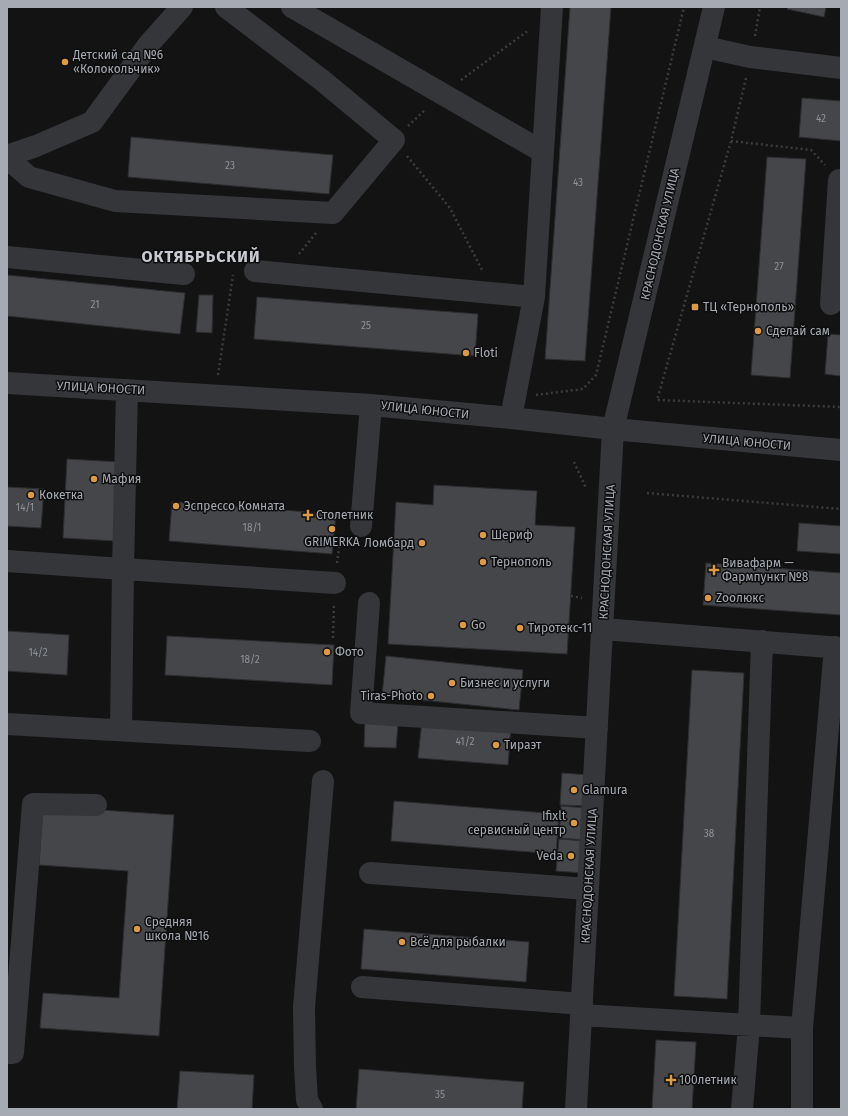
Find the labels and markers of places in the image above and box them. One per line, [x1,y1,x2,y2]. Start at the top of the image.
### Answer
place label: Детский сад №6 «Колокольчик» [72,48,163,76]
marker: Детский сад №6 «Колокольчик» [60,57,70,67]
place label: ТЦ «Тернополь» [703,300,794,314]
marker: ТЦ «Тернополь» [690,302,700,312]
place label: Сделай сам [766,324,830,338]
marker: Сделай сам [753,326,763,336]
place label: Floti [474,346,498,360]
marker: Floti [461,348,471,358]
place label: Мафия [102,472,141,486]
marker: Мафия [89,474,99,484]
place label: Кокетка [39,488,83,502]
marker: Кокетка [26,490,36,500]
place label: Эспрессо Комната [184,499,285,513]
marker: Эспрессо Комната [171,501,181,511]
place label: Столетник [316,508,374,522]
marker: Столетник [303,510,313,520]
marker: GRIMERKA [327,524,337,534]
place label: Шериф [491,528,533,542]
marker: Шериф [478,530,488,540]
place label: GRIMERKA [304,535,360,549]
place label: Ломбард [364,536,414,550]
marker: Ломбард [417,538,427,548]
place label: Тернополь [491,555,551,569]
place label: Вивафарм — Фармпункт №8 [722,556,809,584]
marker: Тернополь [478,557,488,567]
marker: Вивафарм — Фармпункт №8 [709,565,719,575]
place label: Zooлюкс [716,591,764,605]
marker: Zooлюкс [703,593,713,603]
place label: Go [471,618,486,632]
marker: Go [458,620,468,630]
place label: Тиротекс-11 [528,621,592,635]
marker: Тиротекс-11 [515,623,525,633]
place label: Фото [335,645,364,659]
marker: Фото [322,647,332,657]
place label: Бизнес и услуги [460,676,550,690]
marker: Бизнес и услуги [447,678,457,688]
place label: Tiras-Photo [361,689,423,703]
marker: Tiras-Photo [426,691,436,701]
place label: Тираэт [504,738,542,752]
marker: Тираэт [491,740,501,750]
place label: Glamura [582,783,628,797]
marker: Glamura [569,785,579,795]
place label: Ifixlt сервисный центр [468,809,567,837]
marker: Ifixlt сервисный центр [569,818,579,828]
place label: Veda [536,849,563,863]
marker: Veda [566,851,576,861]
place label: Средняя школа №16 [145,915,209,943]
marker: Средняя школа №16 [132,924,142,934]
place label: Всё для рыбалки [410,935,506,949]
marker: Всё для рыбалки [397,937,407,947]
place label: 100летник [679,1073,737,1087]
marker: 100летник [666,1075,676,1085]

